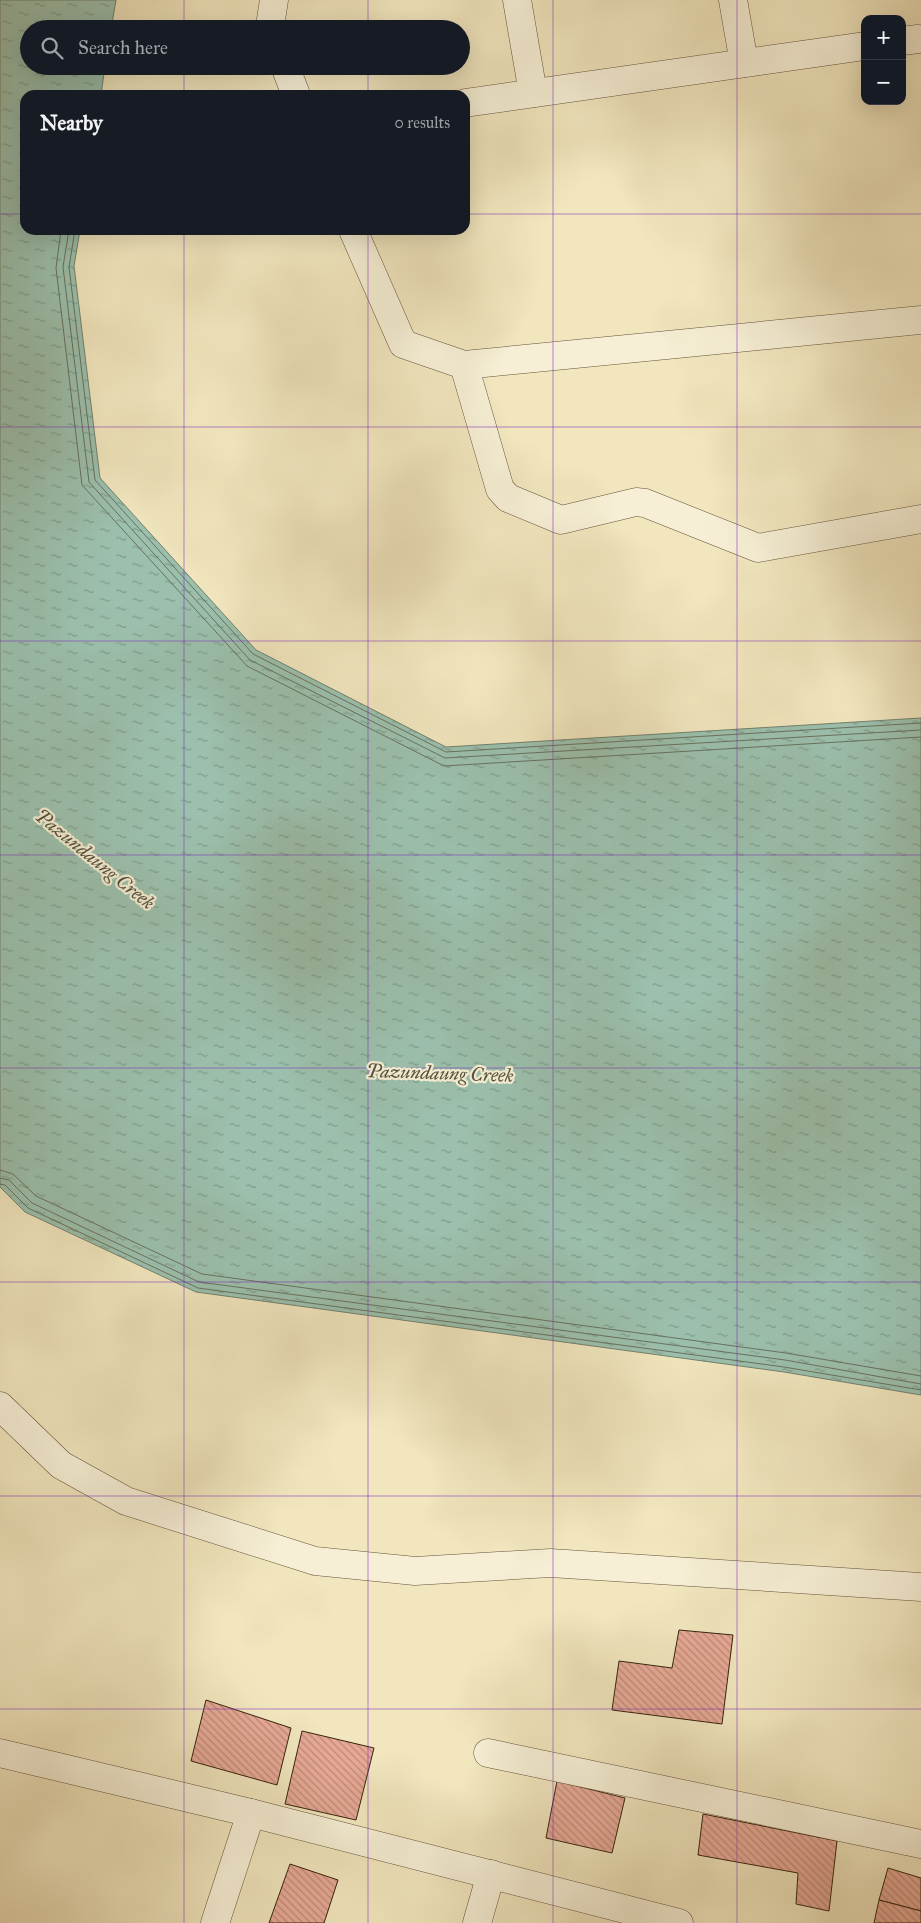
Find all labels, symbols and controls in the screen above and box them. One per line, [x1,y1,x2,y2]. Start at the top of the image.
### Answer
map controls [861,15,906,105]
button: + [861,15,906,60]
search box [20,20,470,75]
icon: search [38,34,66,62]
text: Search here [78,36,168,59]
button: − [861,60,906,105]
text: Nearby [40,110,103,136]
text: 0 results [395,113,450,132]
water label: Pazundaung Creek [31,804,160,915]
water label: Pazundaung Creek [366,1059,514,1087]

